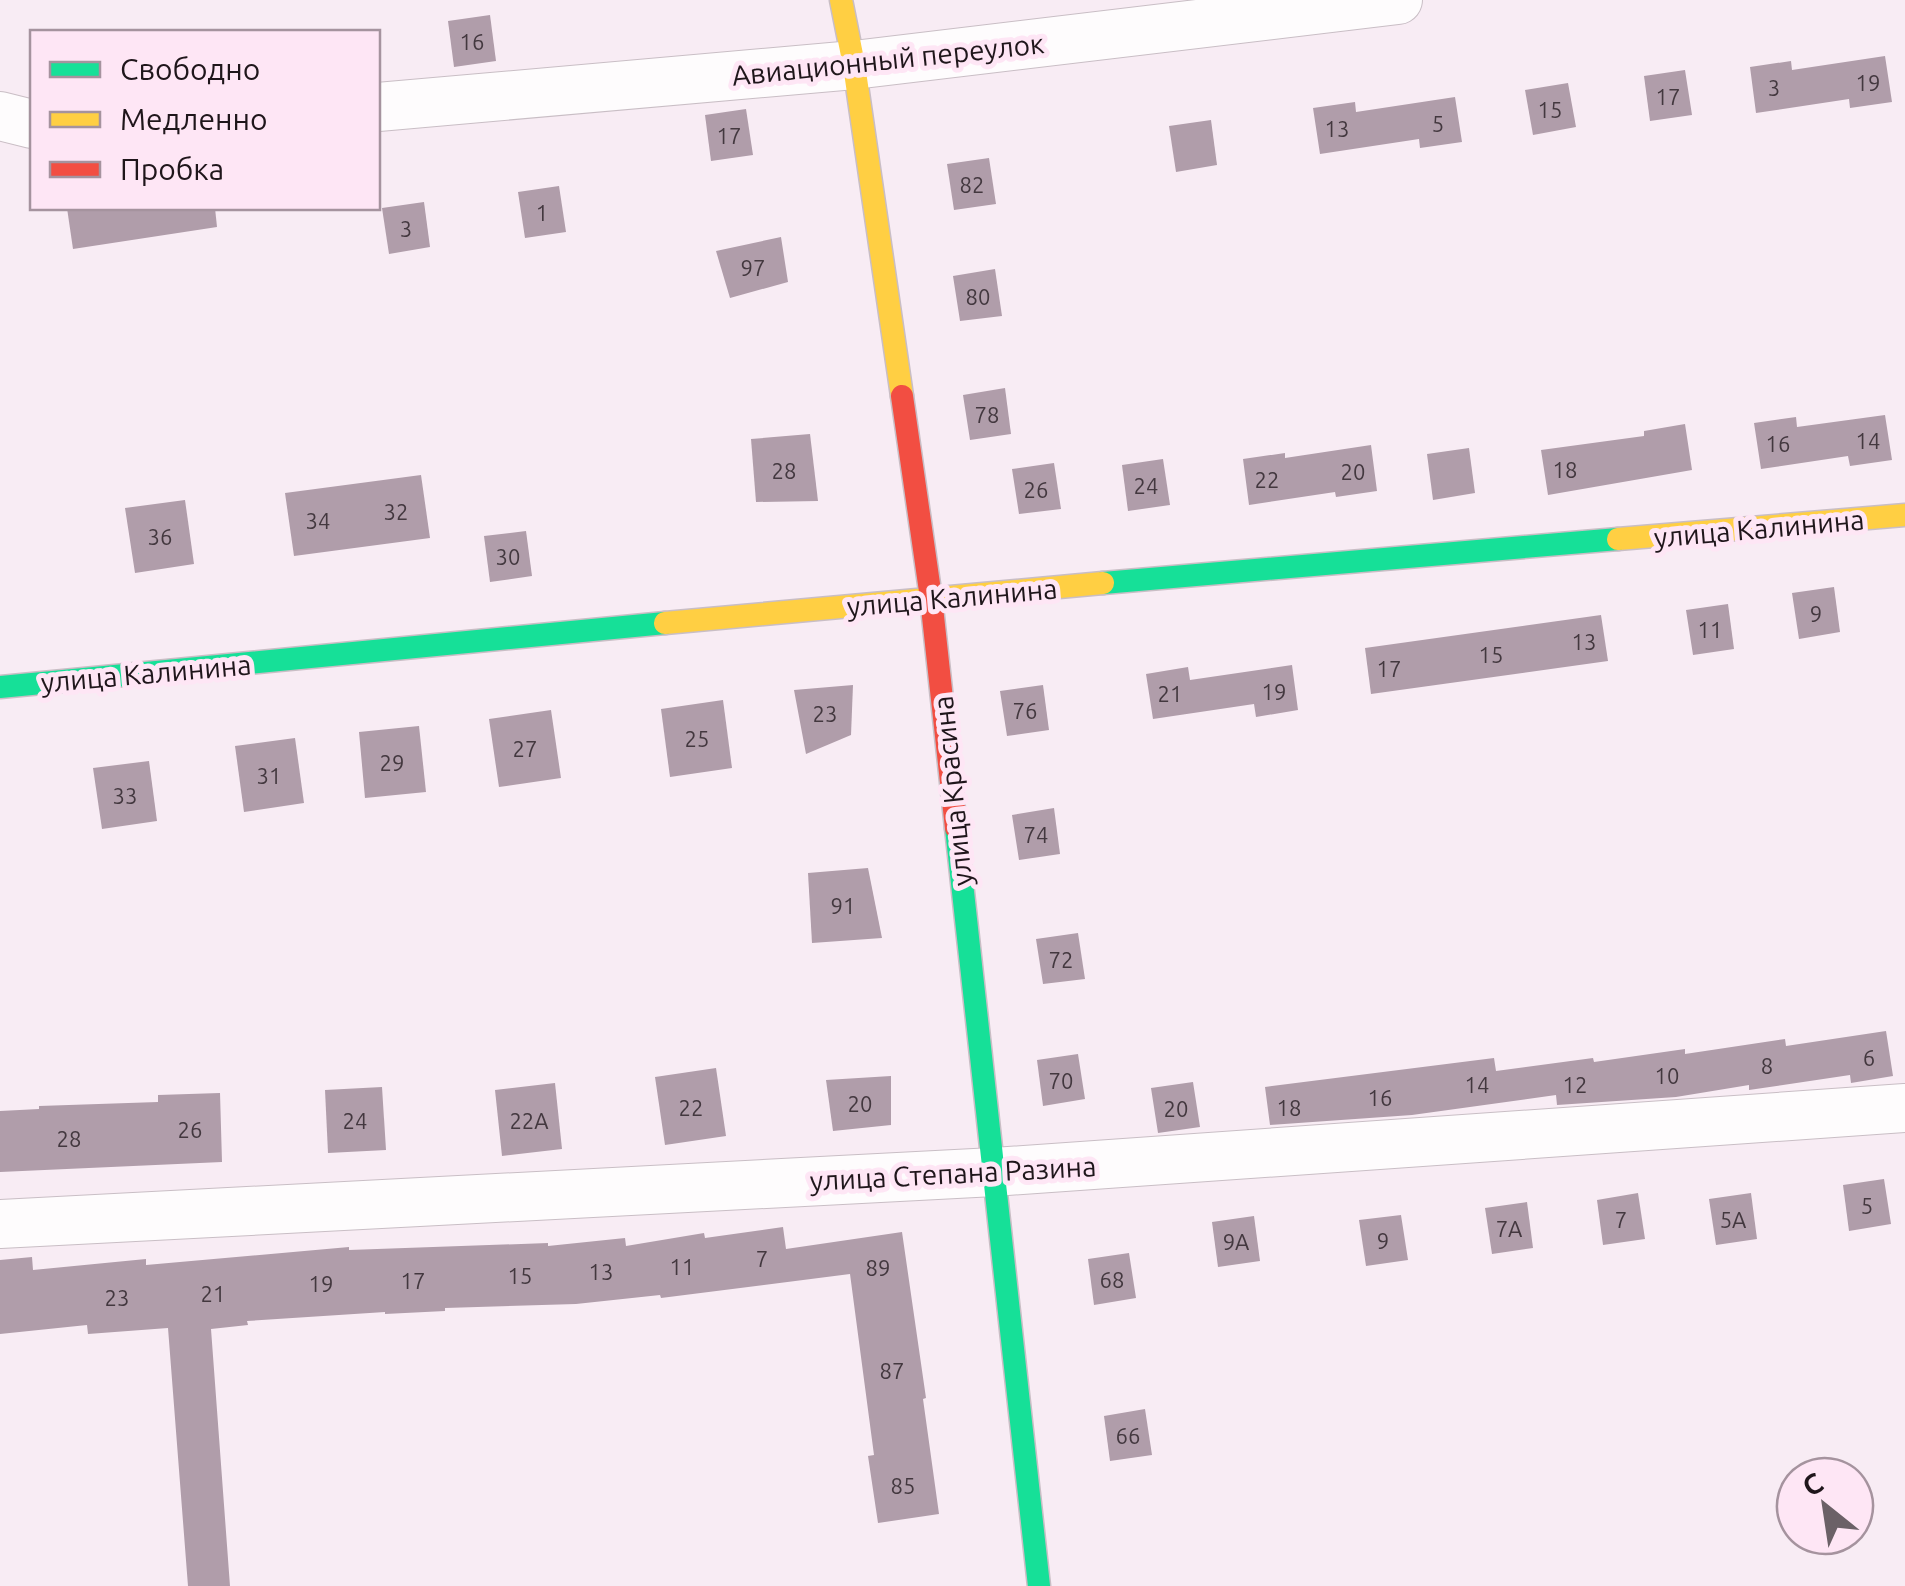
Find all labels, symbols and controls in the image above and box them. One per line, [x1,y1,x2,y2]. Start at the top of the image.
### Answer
street label: Авиационный переулок [730,27,1046,91]
house number: 16 [460,29,484,54]
legend [30,30,380,210]
text: Свободно [120,52,260,86]
house number: 19 [1856,70,1880,95]
house number: 3 [1768,75,1780,100]
house number: 17 [1656,84,1680,109]
house number: 15 [1538,97,1562,122]
text: Медленно [120,102,268,136]
house number: 5 [1432,111,1444,136]
house number: 13 [1325,116,1349,141]
house number: 17 [717,123,741,148]
text: Пробка [120,152,224,186]
house number: 82 [960,172,984,197]
house number: 1 [536,200,548,225]
house number: 3 [400,216,412,241]
house number: 97 [741,255,765,280]
house number: 80 [966,284,990,309]
house number: 78 [975,402,999,427]
house number: 14 [1856,428,1880,453]
house number: 16 [1766,431,1790,456]
house number: 18 [1553,457,1577,482]
house number: 28 [772,458,796,483]
house number: 20 [1341,459,1365,484]
house number: 22 [1255,467,1279,492]
house number: 24 [1134,473,1158,498]
house number: 26 [1024,477,1048,502]
house number: 32 [384,499,408,524]
street label: улица Калинина [1653,503,1865,553]
house number: 34 [306,508,330,533]
house number: 36 [148,524,172,549]
house number: 30 [496,544,520,569]
street label: улица Калинина [846,572,1058,622]
house number: 9 [1810,601,1822,626]
house number: 11 [1698,617,1722,642]
house number: 13 [1572,629,1596,654]
house number: 15 [1479,642,1503,667]
street label: улица Калинина [40,648,252,698]
house number: 17 [1377,656,1401,681]
house number: 19 [1262,679,1286,704]
house number: 21 [1158,681,1182,706]
street label: улица Красина [927,694,977,888]
house number: 76 [1013,698,1037,723]
house number: 23 [813,701,837,726]
house number: 25 [685,726,709,751]
house number: 27 [513,736,537,761]
house number: 29 [380,750,404,775]
house number: 31 [257,763,281,788]
house number: 33 [113,783,137,808]
house number: 74 [1024,822,1048,847]
house number: 91 [831,893,855,918]
house number: 72 [1049,947,1073,972]
house number: 6 [1863,1045,1875,1070]
house number: 8 [1761,1053,1773,1078]
house number: 10 [1655,1063,1679,1088]
house number: 70 [1049,1068,1073,1093]
house number: 14 [1465,1072,1489,1097]
house number: 12 [1563,1072,1587,1097]
house number: 16 [1368,1085,1392,1110]
house number: 20 [848,1091,872,1116]
house number: 22 [679,1095,703,1120]
house number: 18 [1277,1095,1301,1120]
house number: 20 [1164,1096,1188,1121]
house number: 24 [343,1108,367,1133]
house number: 22А [509,1108,549,1133]
house number: 26 [178,1117,202,1142]
house number: 28 [57,1126,81,1151]
street label: улица Степана Разина [809,1150,1097,1196]
house number: 5 [1861,1193,1873,1218]
house number: 7 [1615,1207,1627,1232]
house number: 5А [1720,1207,1747,1232]
house number: 7А [1496,1216,1523,1241]
house number: 9 [1377,1228,1389,1253]
house number: 9А [1223,1229,1250,1254]
house number: 7 [756,1246,768,1271]
house number: 11 [670,1254,694,1279]
house number: 89 [866,1255,890,1280]
house number: 13 [589,1259,613,1284]
house number: 15 [508,1263,532,1288]
house number: 68 [1100,1267,1124,1292]
house number: 17 [401,1268,425,1293]
house number: 19 [309,1271,333,1296]
house number: 21 [201,1281,225,1306]
house number: 23 [105,1285,129,1310]
house number: 87 [880,1358,904,1383]
house number: 66 [1116,1423,1140,1448]
north arrow [1775,1456,1875,1556]
text: С [1797,1466,1828,1502]
house number: 85 [891,1473,915,1498]

